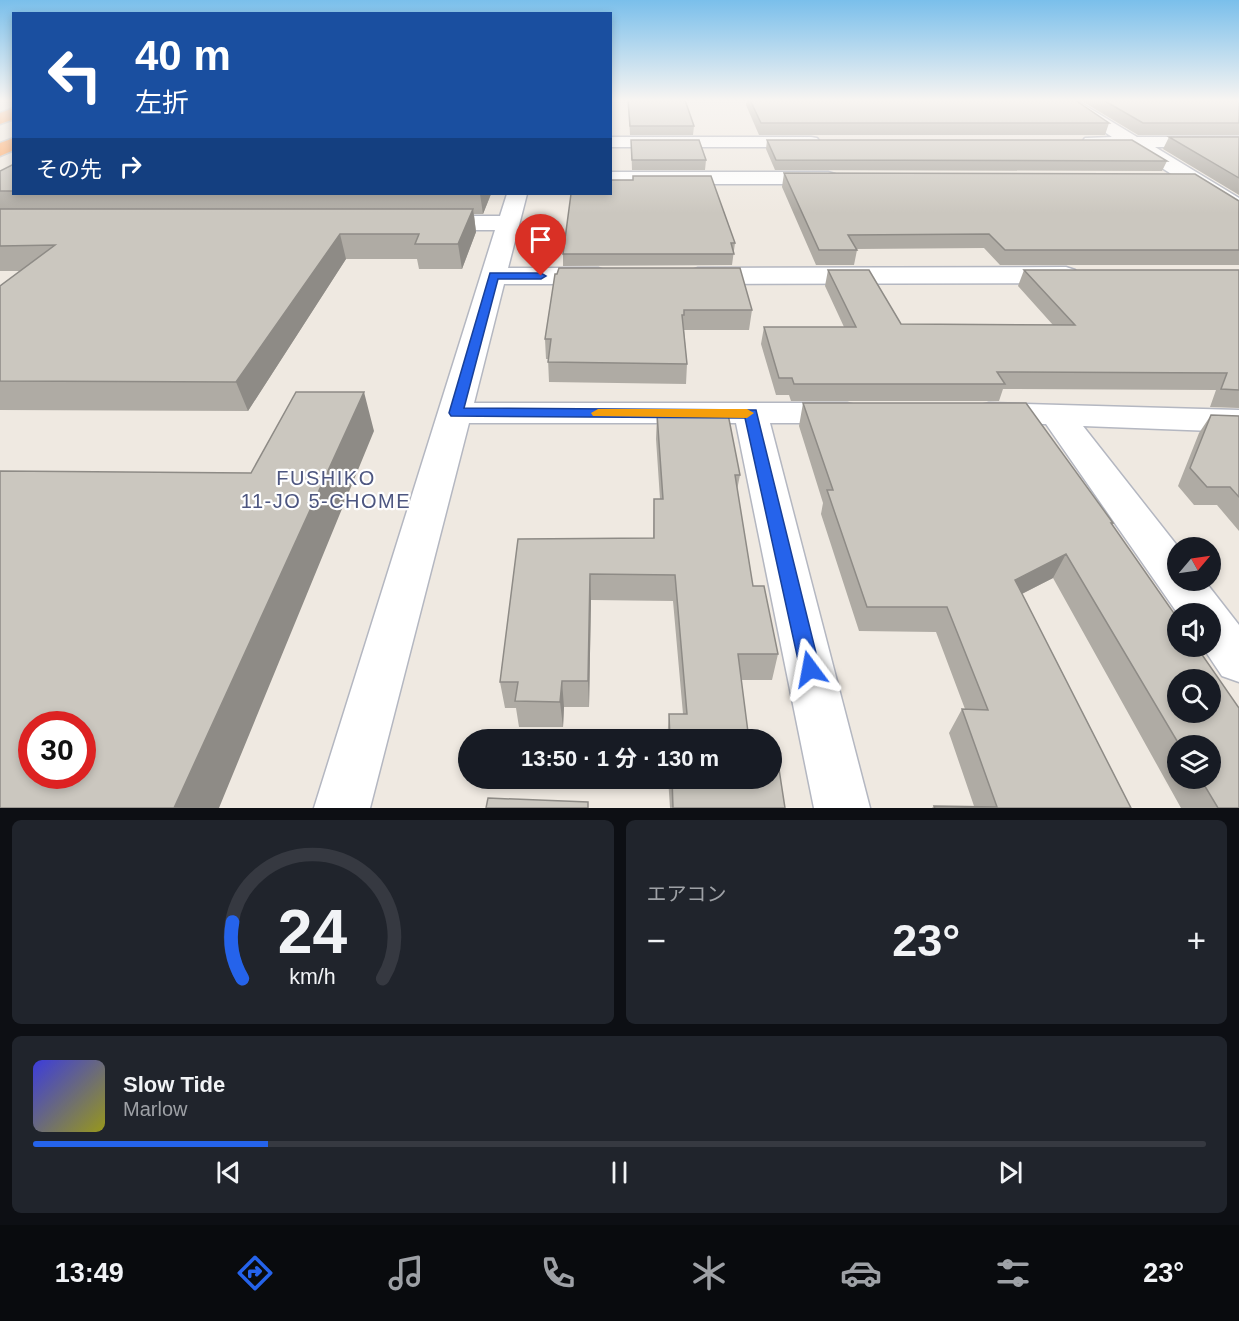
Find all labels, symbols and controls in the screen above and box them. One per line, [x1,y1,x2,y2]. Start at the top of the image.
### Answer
text: 40 m [135,32,231,79]
icon: left [36,36,114,114]
text: 左折 [135,88,189,118]
icon: right [114,150,147,183]
text: その先 [36,157,102,182]
pin [515,214,566,276]
icon: arrive [524,223,557,256]
district label: FUSHIKO 11-JO 5-CHOME [241,467,411,512]
north arrow [1167,537,1221,591]
map controls [1167,537,1221,789]
button: sound [1167,603,1221,657]
position arrow [778,637,842,701]
button: search [1167,669,1221,723]
speed limit sign: 30 [18,711,96,789]
button: layers [1167,735,1221,789]
text: 13:50 · 1 分 · 130 m [521,746,719,771]
text: エアコン [647,883,727,905]
text: 24 [278,897,348,966]
text: 23° [892,915,960,966]
text: − [647,922,666,959]
text: + [1187,922,1206,959]
text: km/h [290,965,336,989]
text: Slow Tide [123,1072,225,1097]
text: Marlow [123,1098,187,1120]
icon: previous [212,1156,245,1189]
icon: pause [603,1156,636,1189]
icon: next [994,1156,1027,1189]
icon: directions [234,1252,276,1294]
icon: music [385,1252,427,1294]
icon: phone [537,1252,579,1294]
icon: climate [688,1252,730,1294]
icon: car [840,1252,882,1294]
icon: filters [992,1252,1034,1294]
text: 13:49 [55,1258,124,1288]
text: 23° [1143,1258,1184,1288]

